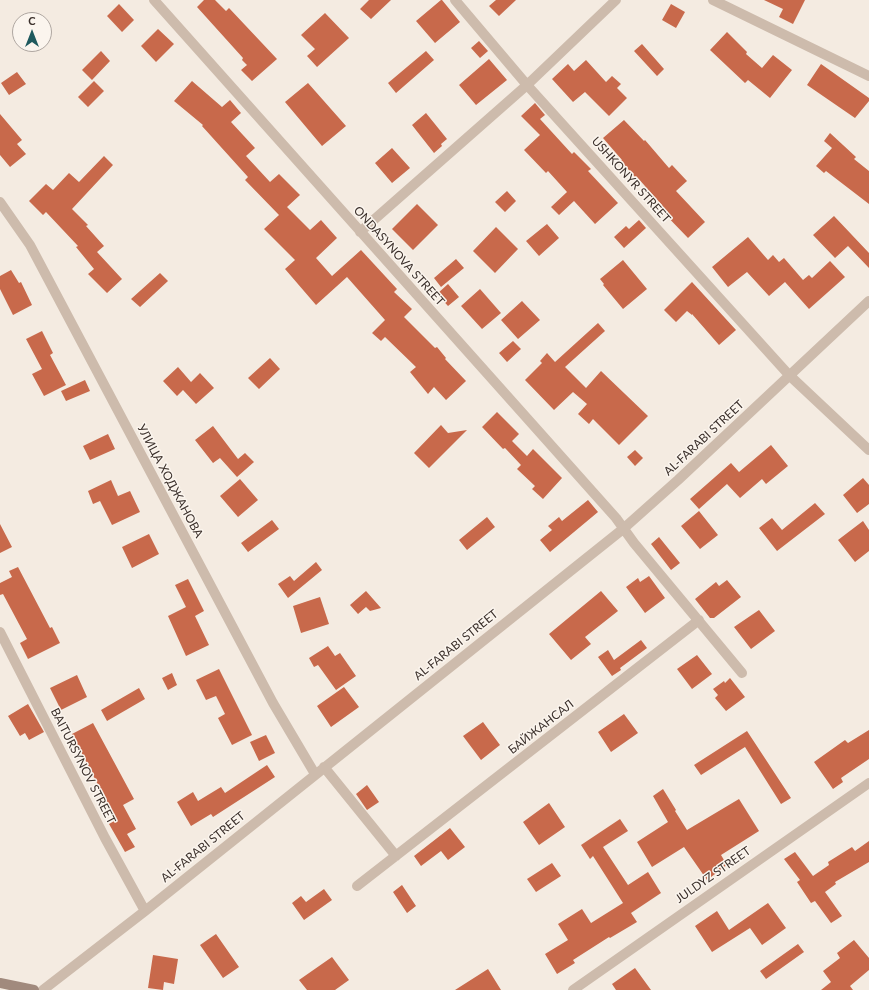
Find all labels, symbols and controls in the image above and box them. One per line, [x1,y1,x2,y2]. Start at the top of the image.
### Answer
north arrow [12,12,52,52]
text: С [28,14,36,27]
street label: USHKONYR STREET [589,134,673,226]
street label: ONDASYNOVA STREET [351,203,447,309]
street label: AL-FARABI STREET [661,397,747,479]
street label: УЛИЦА ХОДЖАНОВА [134,422,206,540]
street label: AL-FARABI STREET [411,607,501,683]
street label: БАЙЖАНСАЛ [505,697,577,757]
street label: BAITURSYNOV STREET [47,706,119,826]
street label: AL-FARABI STREET [158,809,248,885]
street label: JULDYZ STREET [673,844,753,906]

